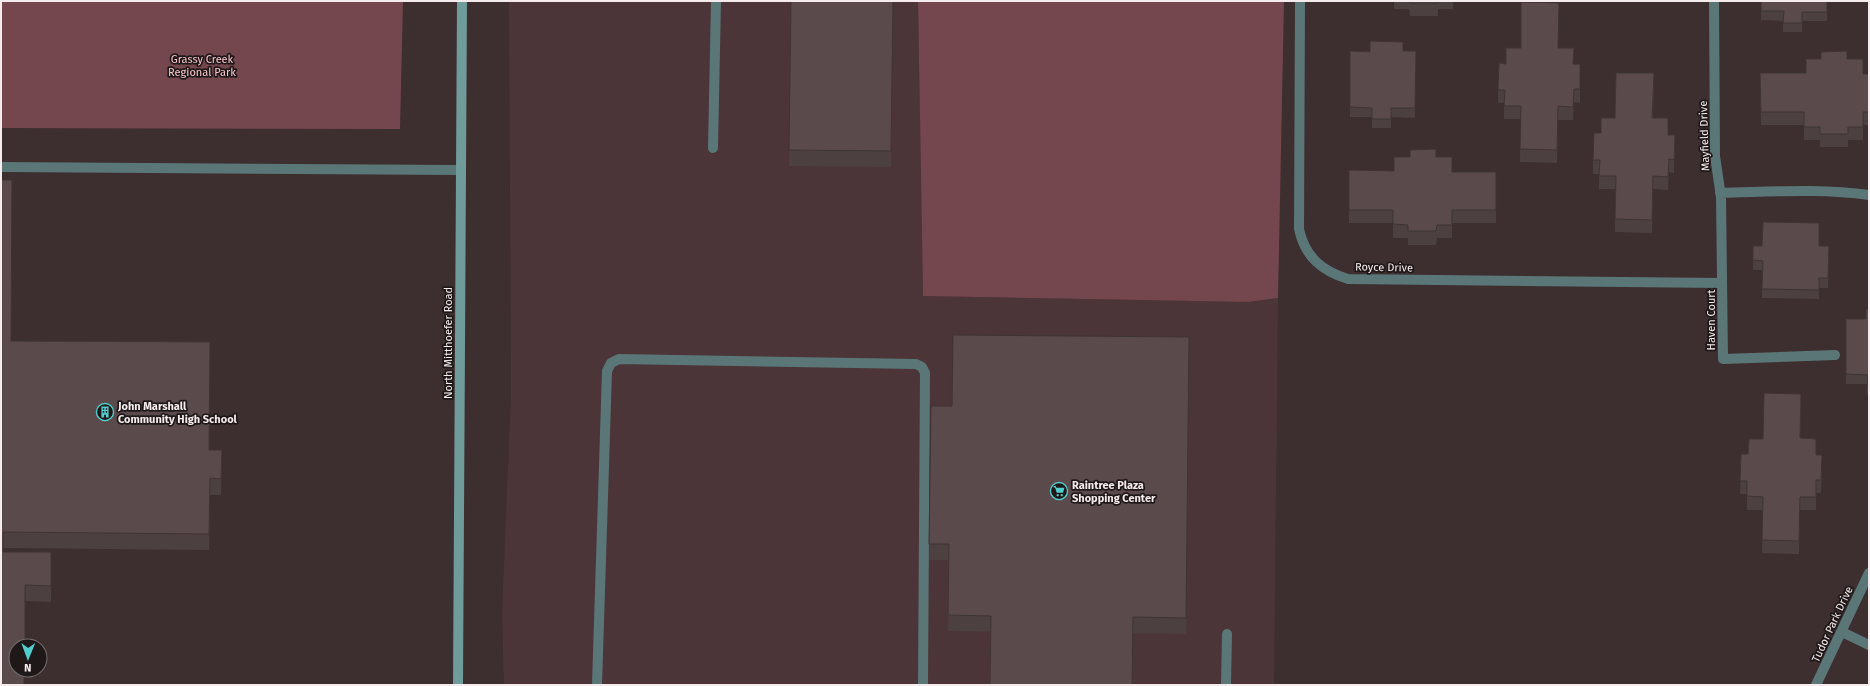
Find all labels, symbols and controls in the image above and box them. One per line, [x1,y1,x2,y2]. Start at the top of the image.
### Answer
park label: Grassy Creek Regional Park [168,53,236,79]
street label: Mayfield Drive [1697,100,1712,171]
street label: Royce Drive [1355,260,1413,275]
street label: North Mitthoefer Road [442,287,455,399]
street label: Haven Court [1705,289,1718,351]
place label: John Marshall Community High School [117,400,238,426]
building icon: John Marshall Community High School [95,402,115,422]
place label: Raintree Plaza Shopping Center [1072,479,1156,505]
supermarket icon: Raintree Plaza Shopping Center [1049,481,1069,501]
street label: Tudor Park Drive [1809,584,1856,664]
north arrow [8,638,48,678]
text: N [24,661,32,674]

